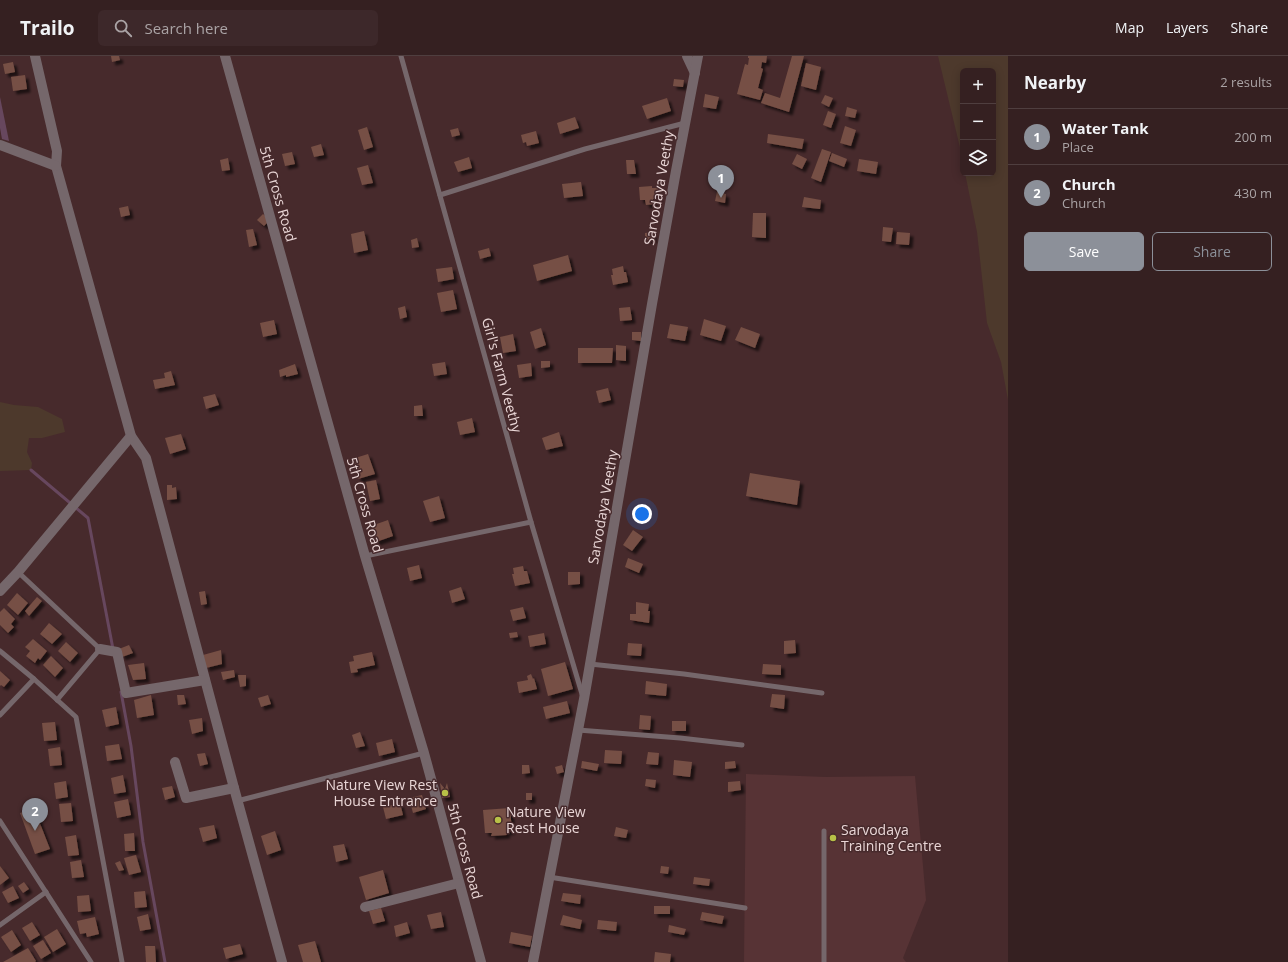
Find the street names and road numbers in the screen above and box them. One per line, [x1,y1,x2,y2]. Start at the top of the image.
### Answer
street label: Sarvodaya Veethy [639,128,678,247]
street label: 5th Cross Road [256,144,301,244]
street label: Girl's Farm Veethy [478,315,527,435]
street label: Sarvodaya Veethy [583,447,622,566]
street label: 5th Cross Road [343,455,388,555]
street label: 5th Cross Road [444,801,487,901]

